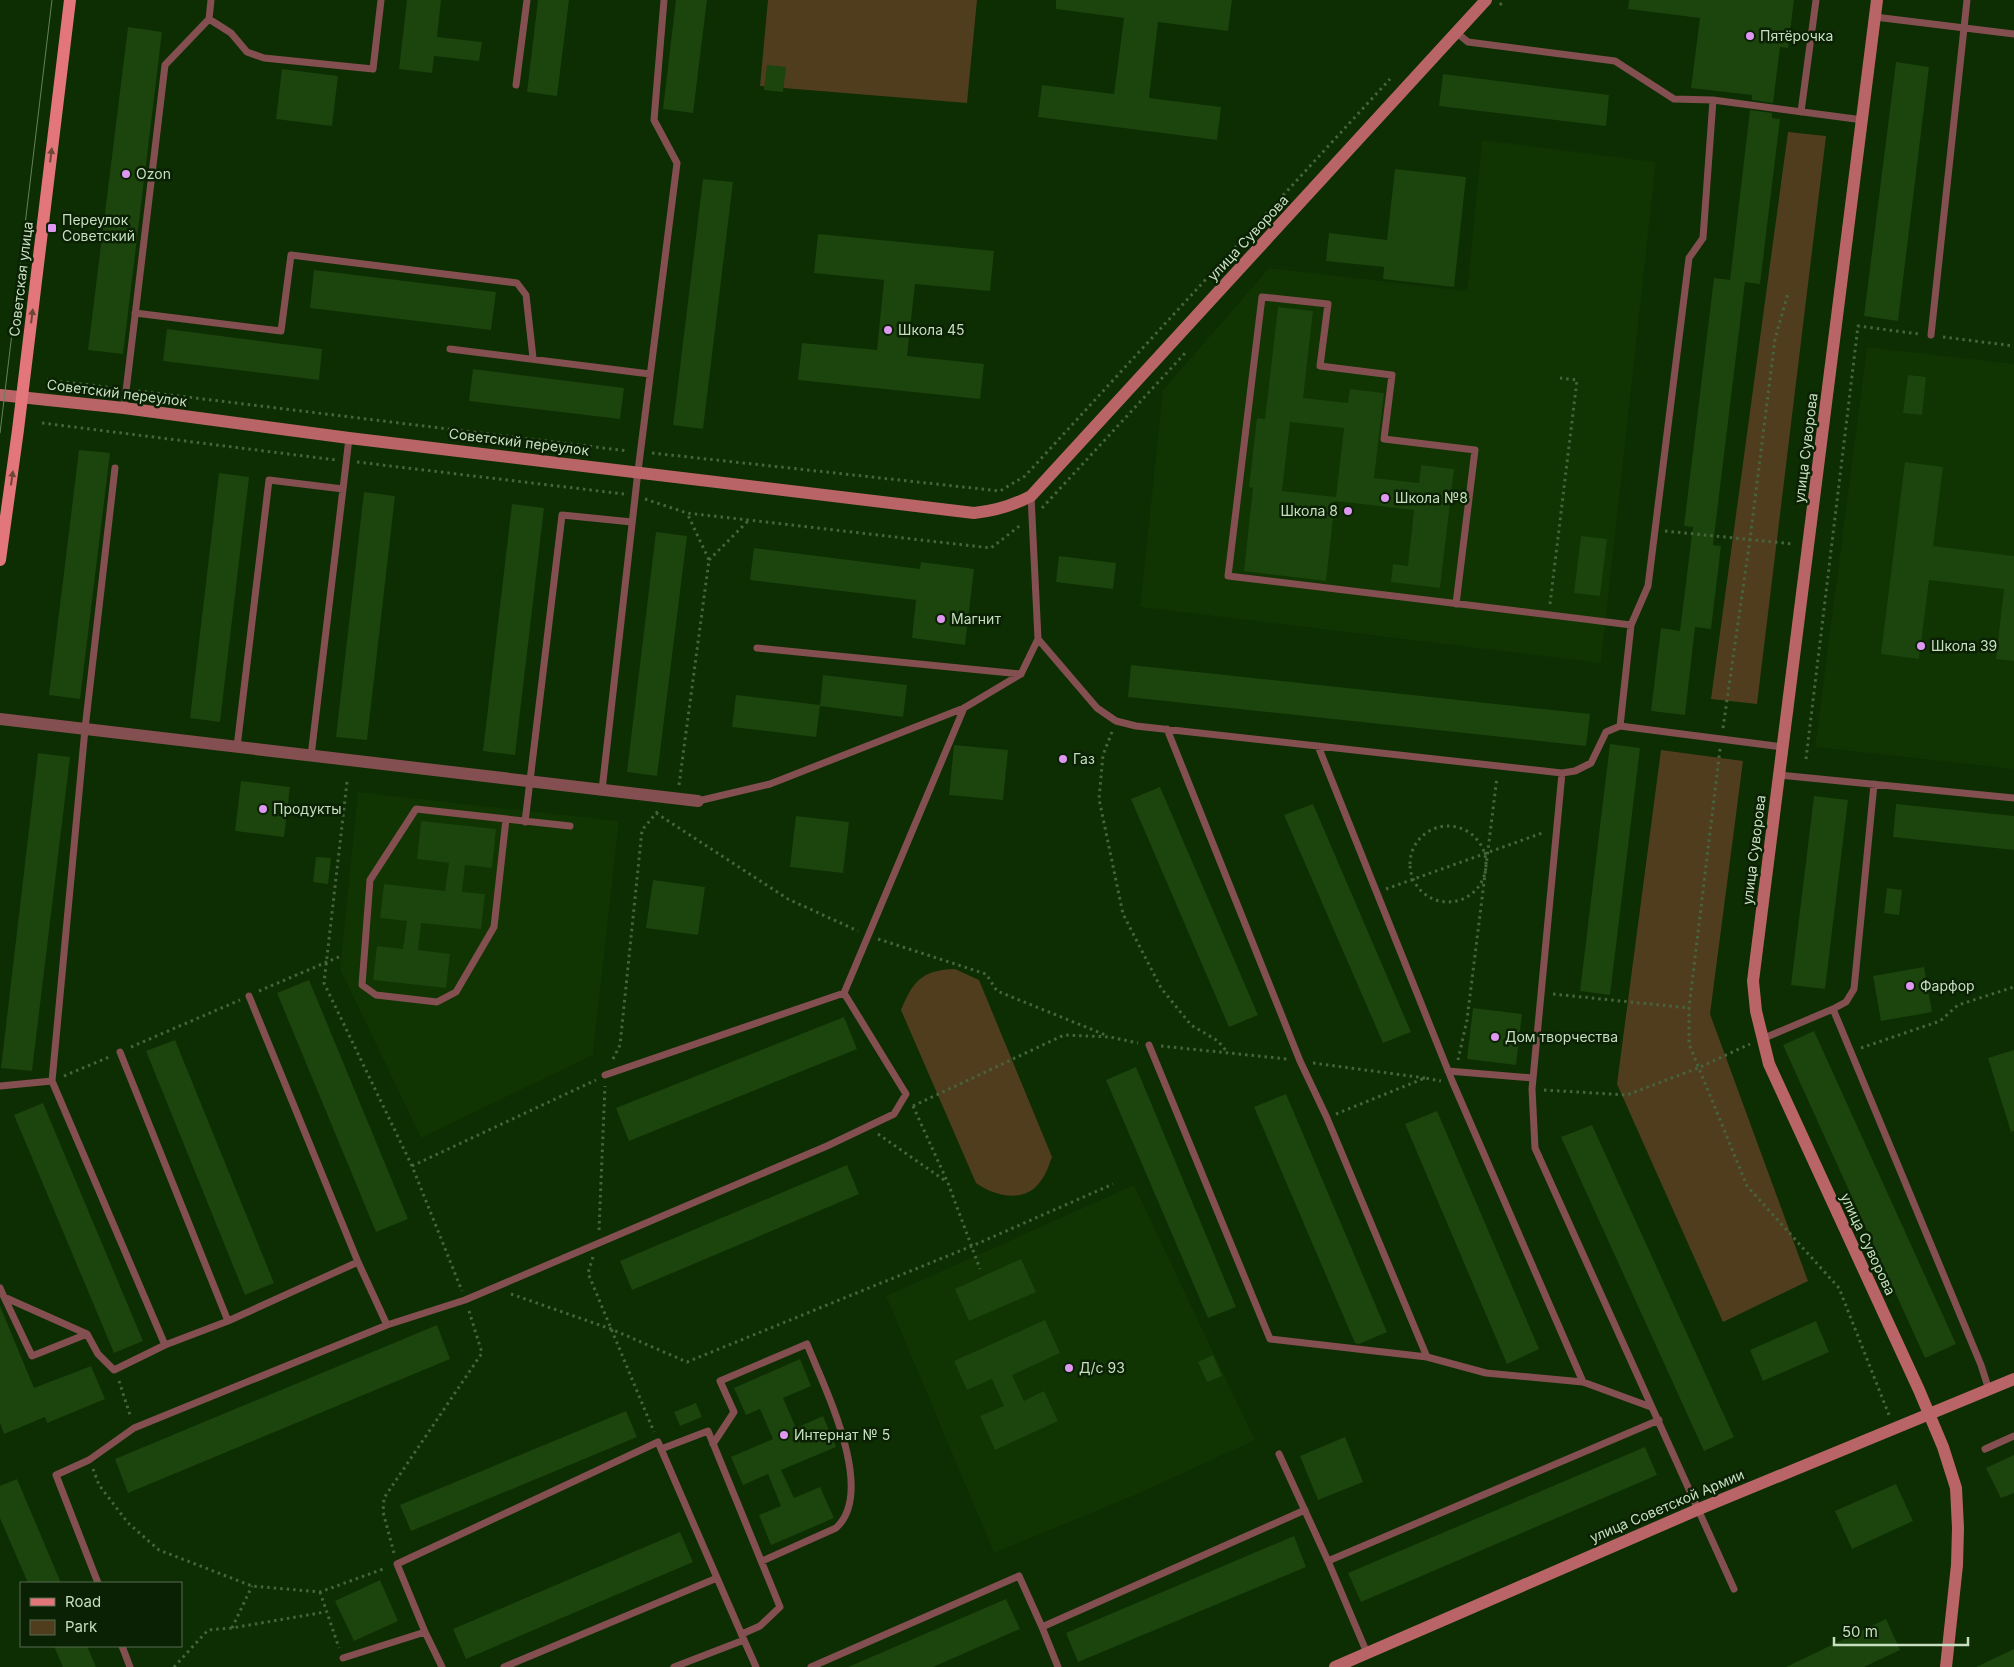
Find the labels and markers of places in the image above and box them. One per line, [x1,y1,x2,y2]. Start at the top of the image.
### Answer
place label: Пятёрочка [1760,27,1833,44]
marker: Пятёрочка [1744,30,1756,42]
place label: Ozon [136,165,171,182]
marker: Ozon [120,168,132,180]
place label: Переулок Советский [62,211,135,244]
marker: Переулок Советский [46,222,58,234]
place label: Школа 45 [898,321,964,338]
marker: Школа 45 [882,324,894,336]
place label: Школа №8 [1395,489,1468,506]
marker: Школа №8 [1379,492,1391,504]
place label: Школа 8 [1280,502,1338,519]
marker: Школа 8 [1342,505,1354,517]
place label: Магнит [951,610,1001,627]
marker: Магнит [935,613,947,625]
place label: Школа 39 [1931,637,1997,654]
marker: Школа 39 [1915,640,1927,652]
place label: Газ [1073,750,1095,767]
marker: Газ [1057,753,1069,765]
place label: Продукты [273,800,342,817]
marker: Продукты [257,803,269,815]
place label: Фарфор [1920,977,1975,994]
marker: Фарфор [1904,980,1916,992]
place label: Дом творчества [1505,1028,1618,1045]
marker: Дом творчества [1489,1031,1501,1043]
place label: Д/с 93 [1079,1359,1125,1376]
marker: Д/с 93 [1063,1362,1075,1374]
place label: Интернат № 5 [794,1426,890,1443]
marker: Интернат № 5 [778,1429,790,1441]

